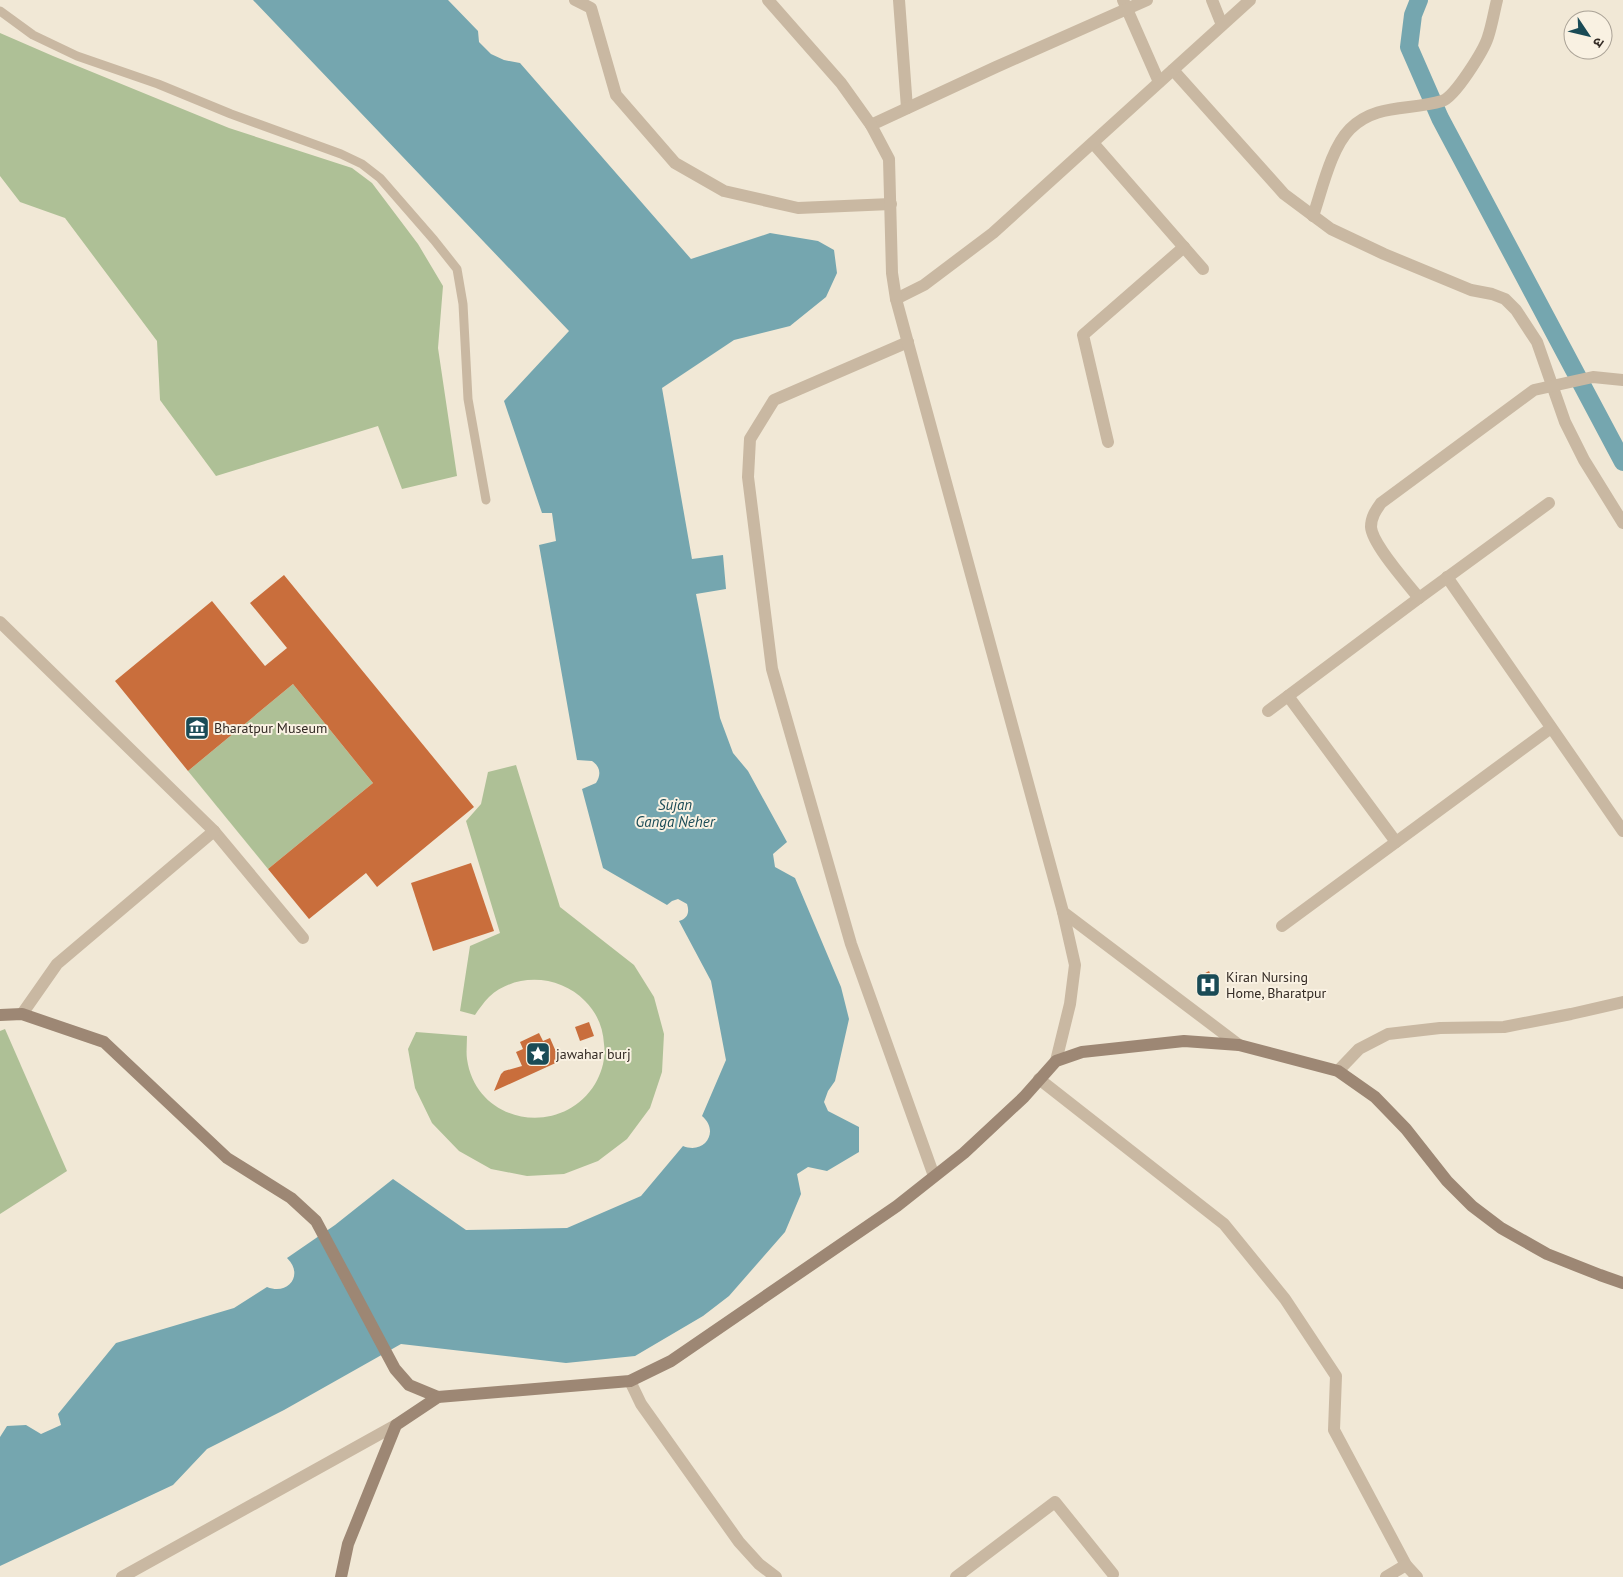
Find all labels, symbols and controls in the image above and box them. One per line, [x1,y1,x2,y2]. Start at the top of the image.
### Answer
north arrow [1563,10,1613,60]
text: उ [1588,34,1608,52]
museum icon: Bharatpur Museum [184,715,210,741]
place label: Bharatpur Museum [214,719,327,737]
water label: Sujan Ganga Neher [635,795,716,831]
place label: Kiran Nursing Home, Bharatpur [1226,968,1327,1002]
hospital icon: Kiran Nursing Home, Bharatpur [1195,972,1221,998]
place icon: jawahar burj [525,1041,551,1067]
place label: jawahar burj [556,1045,631,1063]

